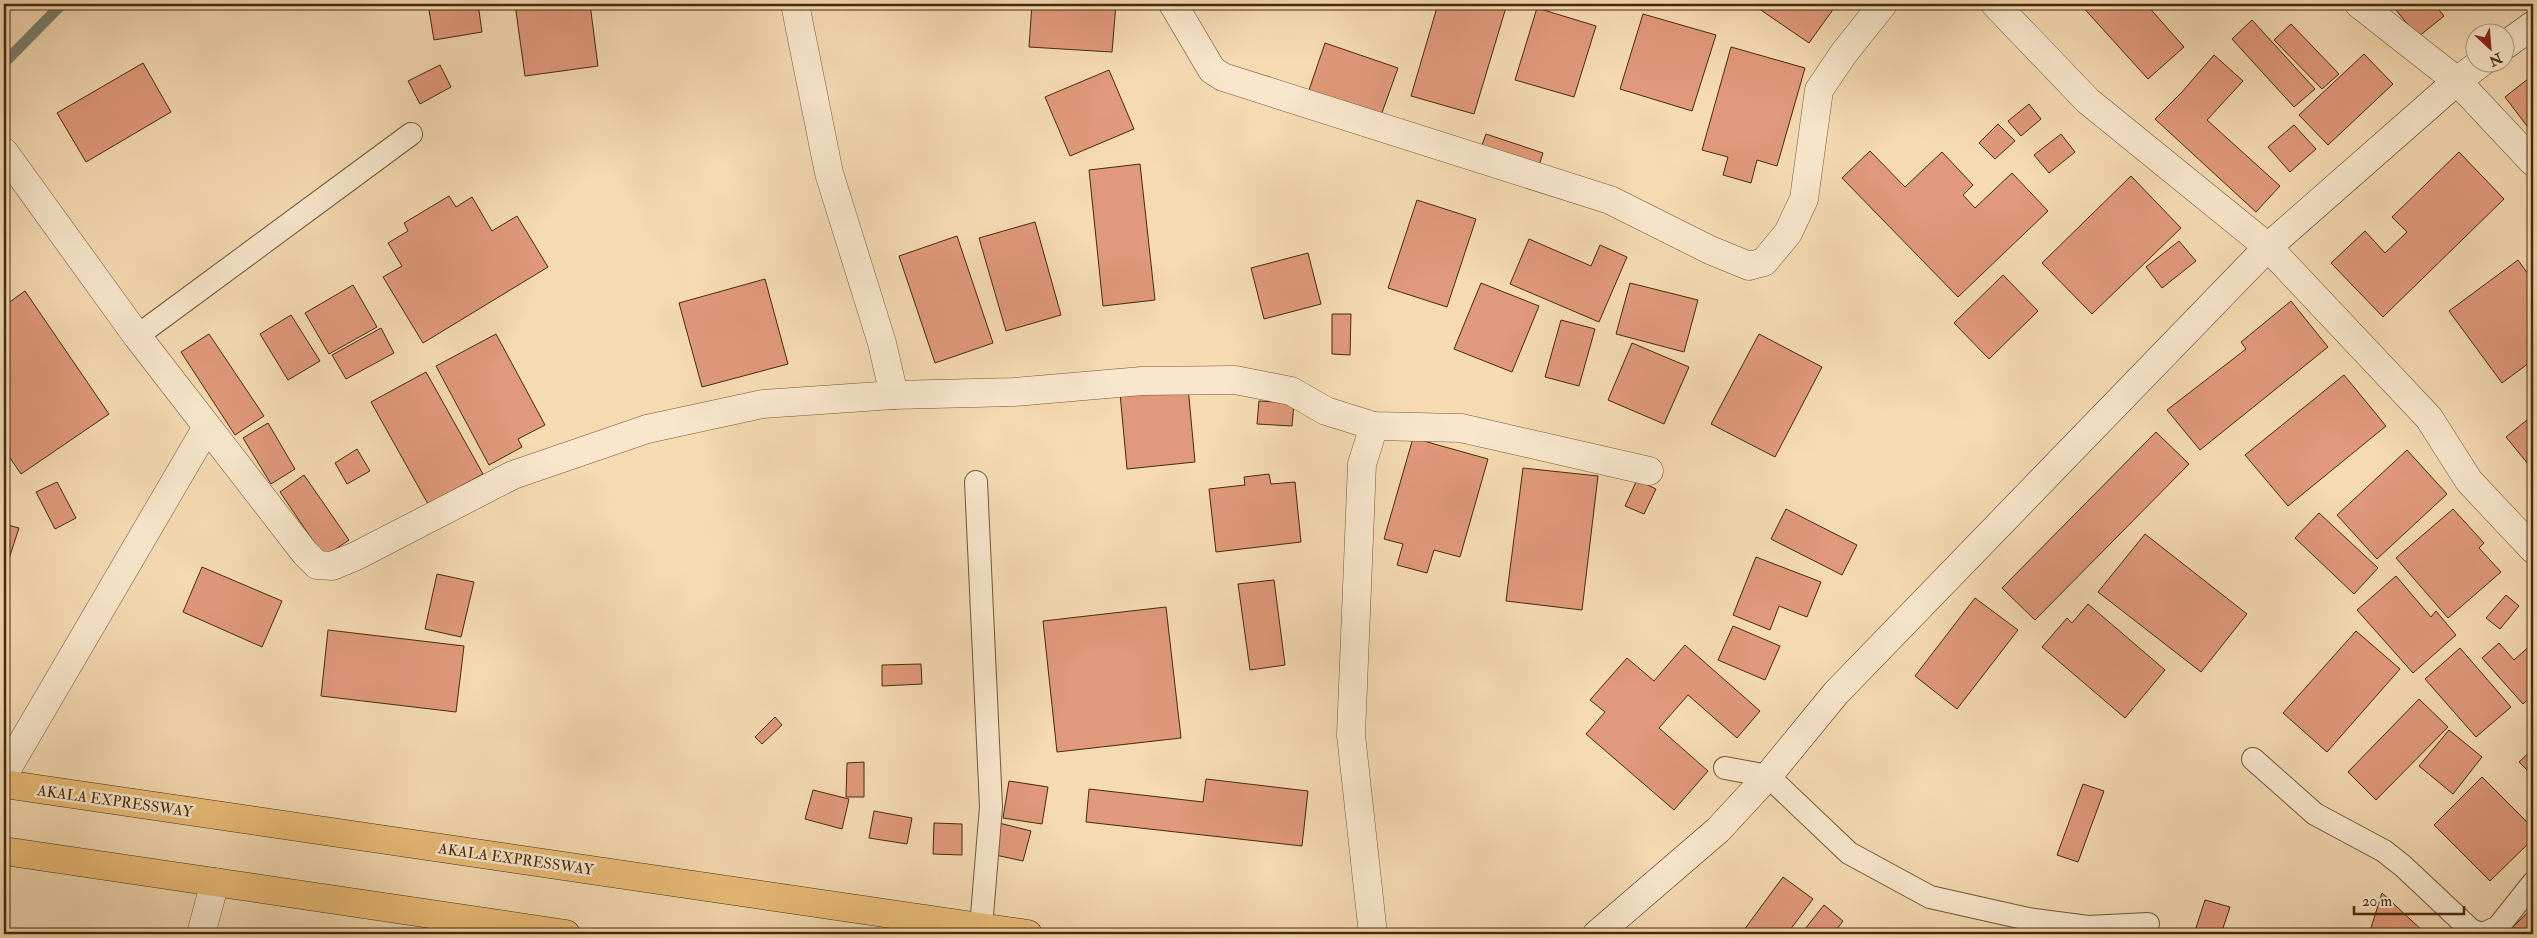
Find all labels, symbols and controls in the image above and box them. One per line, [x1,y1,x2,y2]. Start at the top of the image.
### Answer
north arrow [2464,22,2514,72]
text: N [2486,48,2506,70]
street label: AKALA EXPRESSWAY [35,781,194,822]
street label: AKALA EXPRESSWAY [436,839,595,880]
scale bar [2354,883,2464,915]
text: 20 m [2362,892,2392,911]

